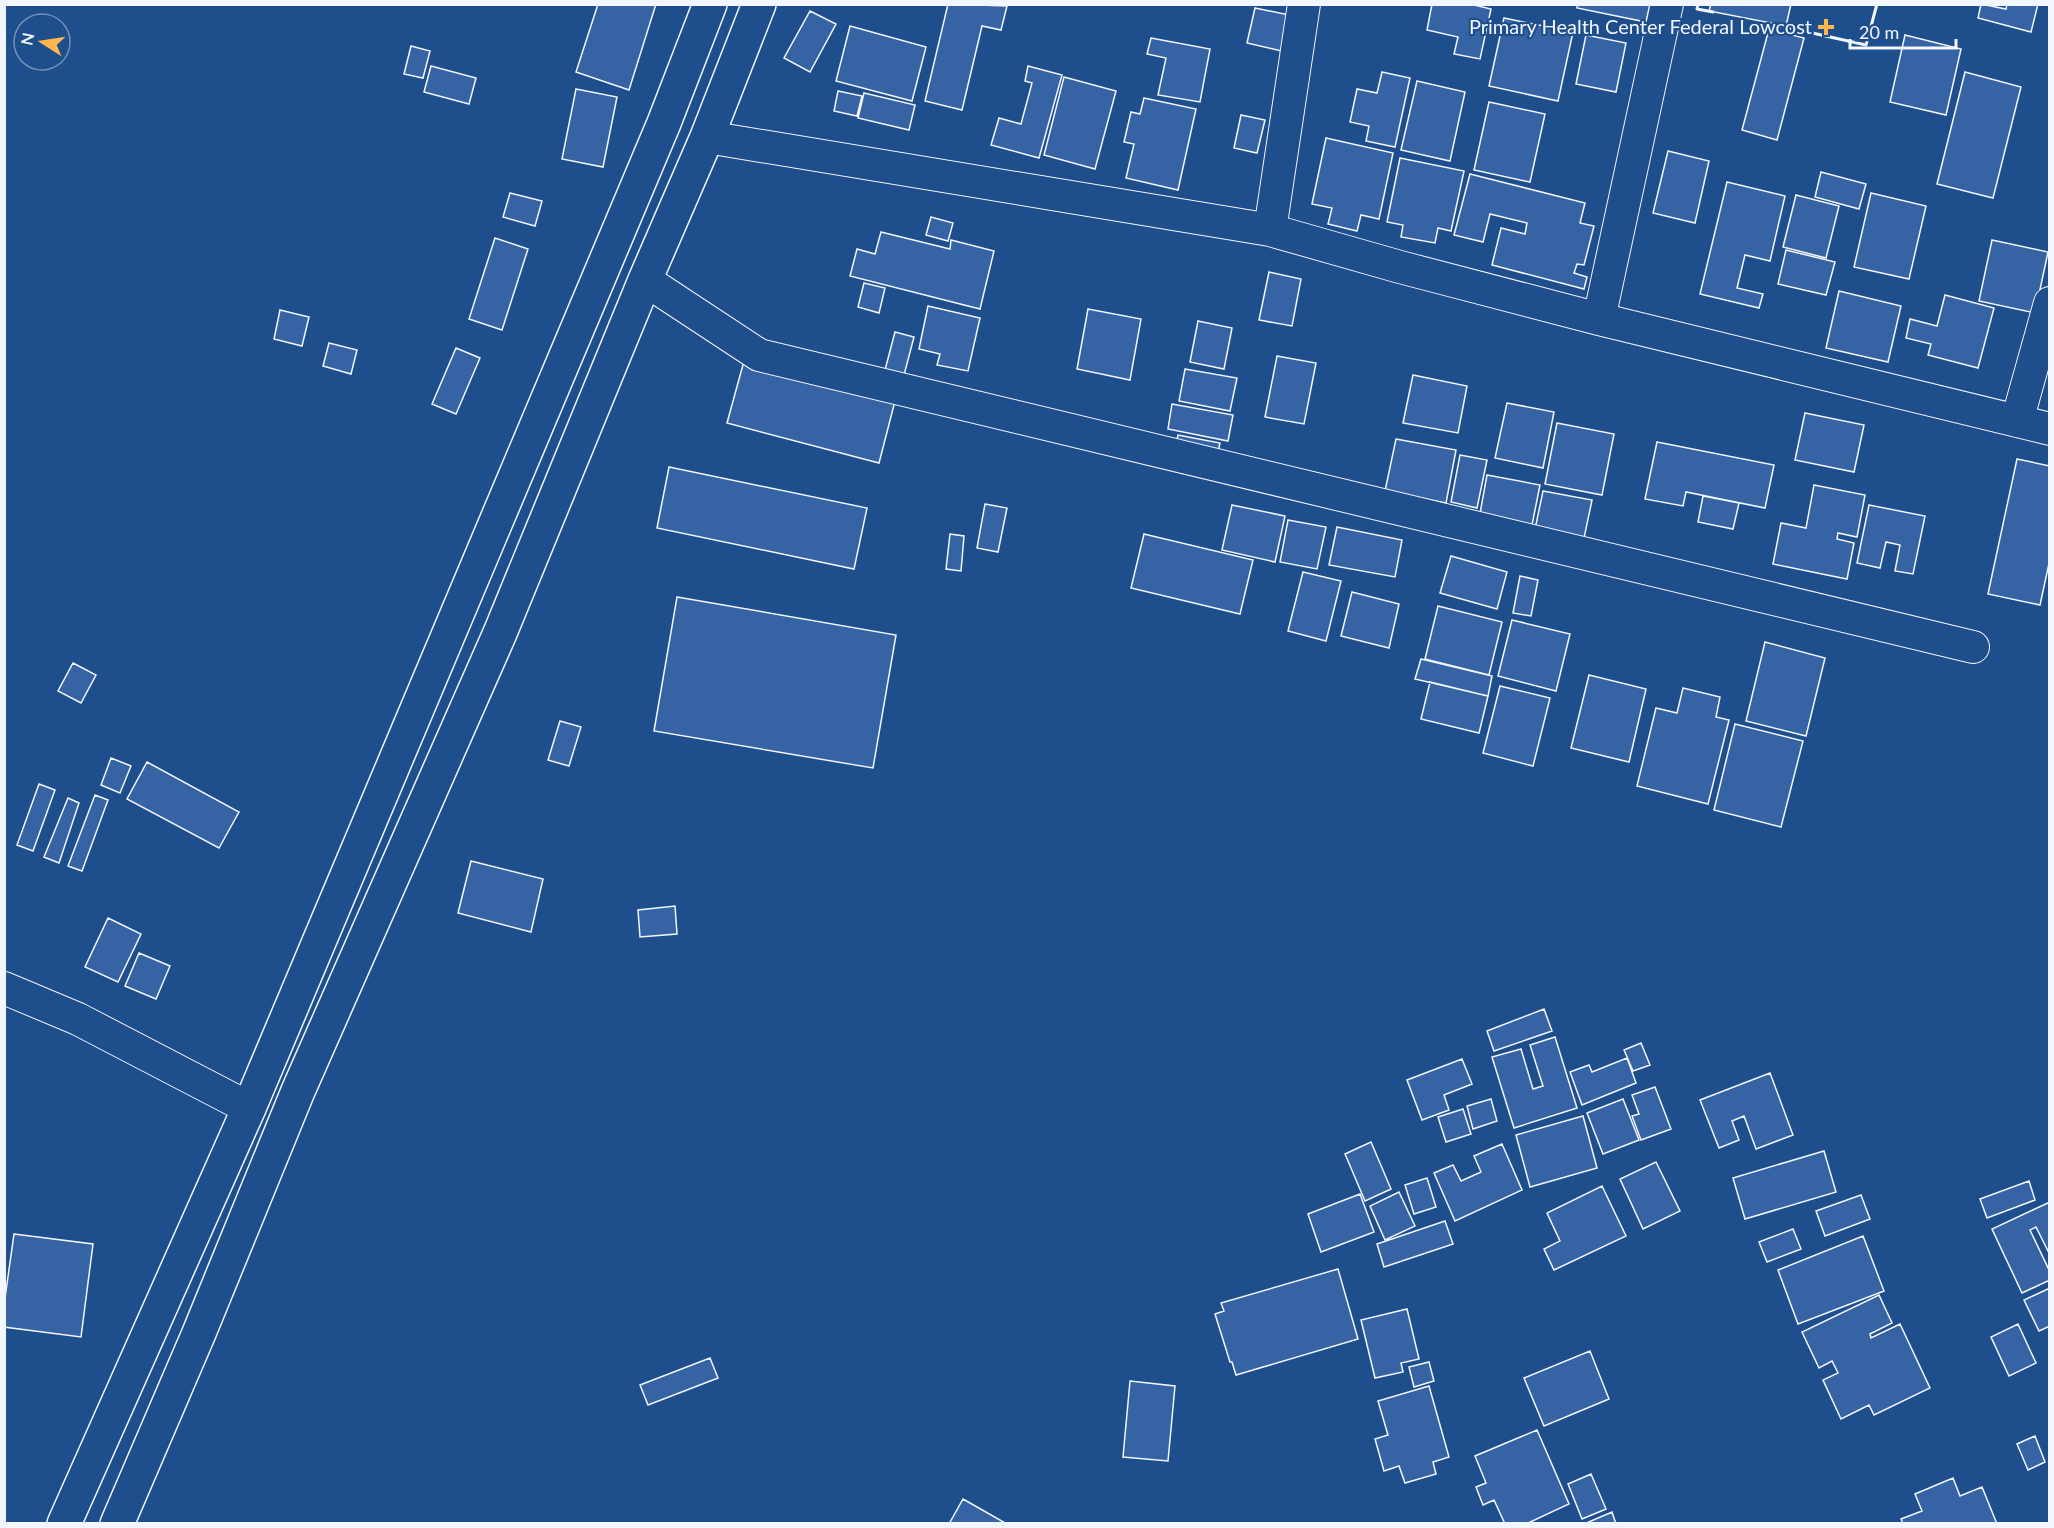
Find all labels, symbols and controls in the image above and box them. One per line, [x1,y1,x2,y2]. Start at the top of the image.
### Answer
north arrow [12,12,72,72]
scale bar [1850,12,1956,50]
place label: Primary Health Center Federal Lowcost [1469,14,1812,38]
marker: Primary Health Center Federal Lowcost [1817,18,1835,36]
text: 20 m [1859,21,1899,43]
text: N [16,31,37,47]

